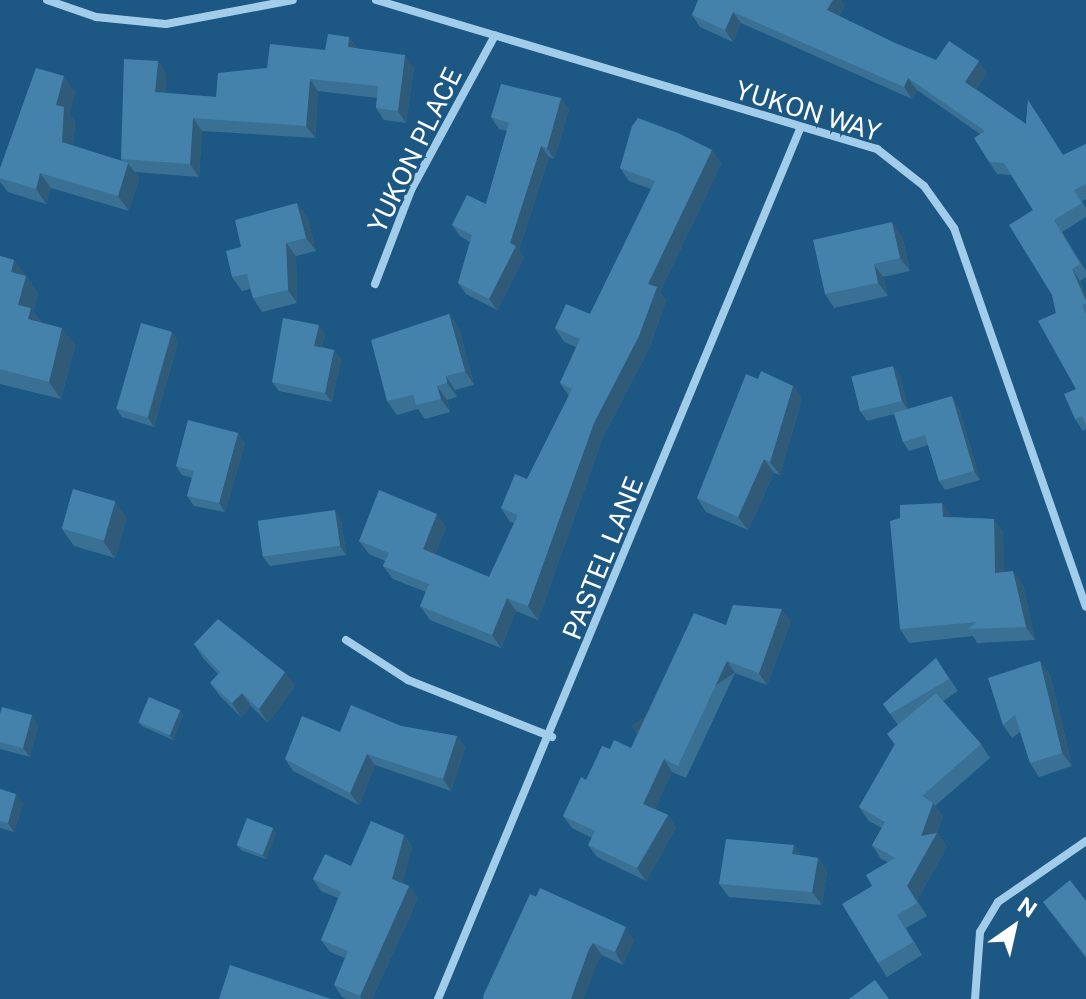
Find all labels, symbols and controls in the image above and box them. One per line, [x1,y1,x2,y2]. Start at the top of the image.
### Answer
street label: YUKON PLACE [361,62,469,238]
street label: YUKON WAY [731,74,885,148]
street label: PASTEL LANE [556,472,650,644]
north arrow [974,887,1054,967]
text: N [1013,892,1042,923]

